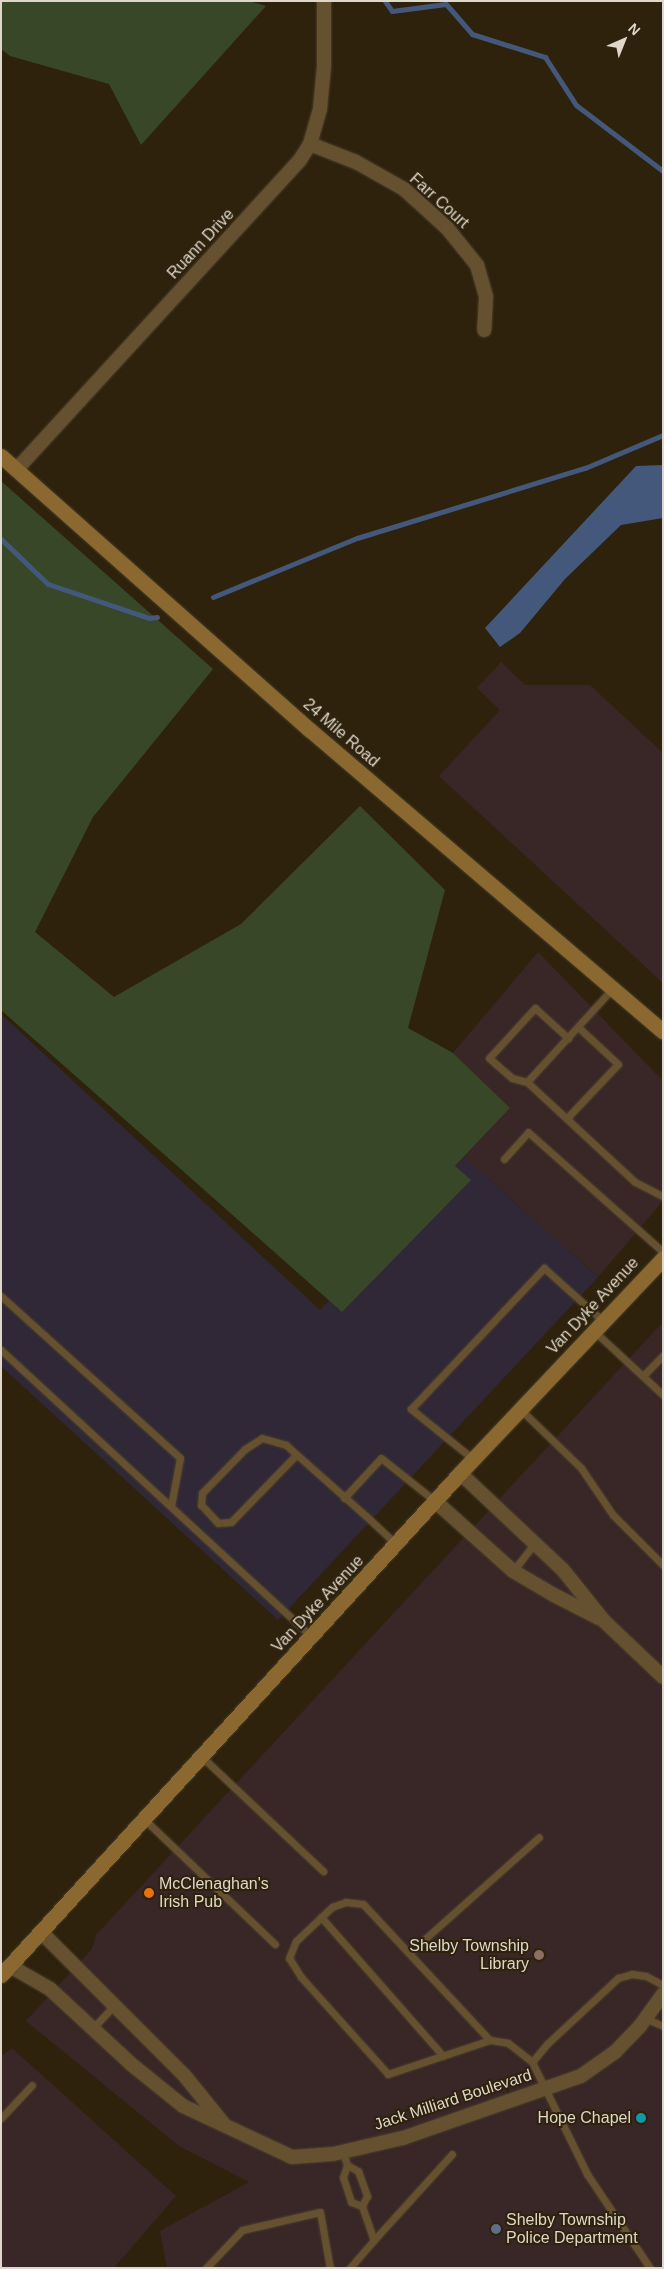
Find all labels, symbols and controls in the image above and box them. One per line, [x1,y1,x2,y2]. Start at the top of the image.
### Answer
north arrow [599,15,649,65]
text: N [625,20,644,38]
street label: Farr Court [405,169,473,233]
street label: Ruann Drive [164,205,238,283]
street label: 24 Mile Road [299,695,383,771]
street label: Van Dyke Avenue [543,1253,643,1359]
street label: Van Dyke Avenue [268,1551,368,1657]
place label: McClenaghan's Irish Pub [159,1874,269,1912]
marker: McClenaghan's Irish Pub [143,1887,155,1899]
place label: Shelby Township Library [409,1936,529,1974]
marker: Shelby Township Library [533,1949,545,1961]
street label: Jack Milliard Boulevard [372,2065,534,2135]
place label: Hope Chapel [538,2108,631,2128]
marker: Hope Chapel [635,2112,647,2124]
place label: Shelby Township Police Department [506,2210,638,2248]
marker: Shelby Township Police Department [490,2223,502,2235]

